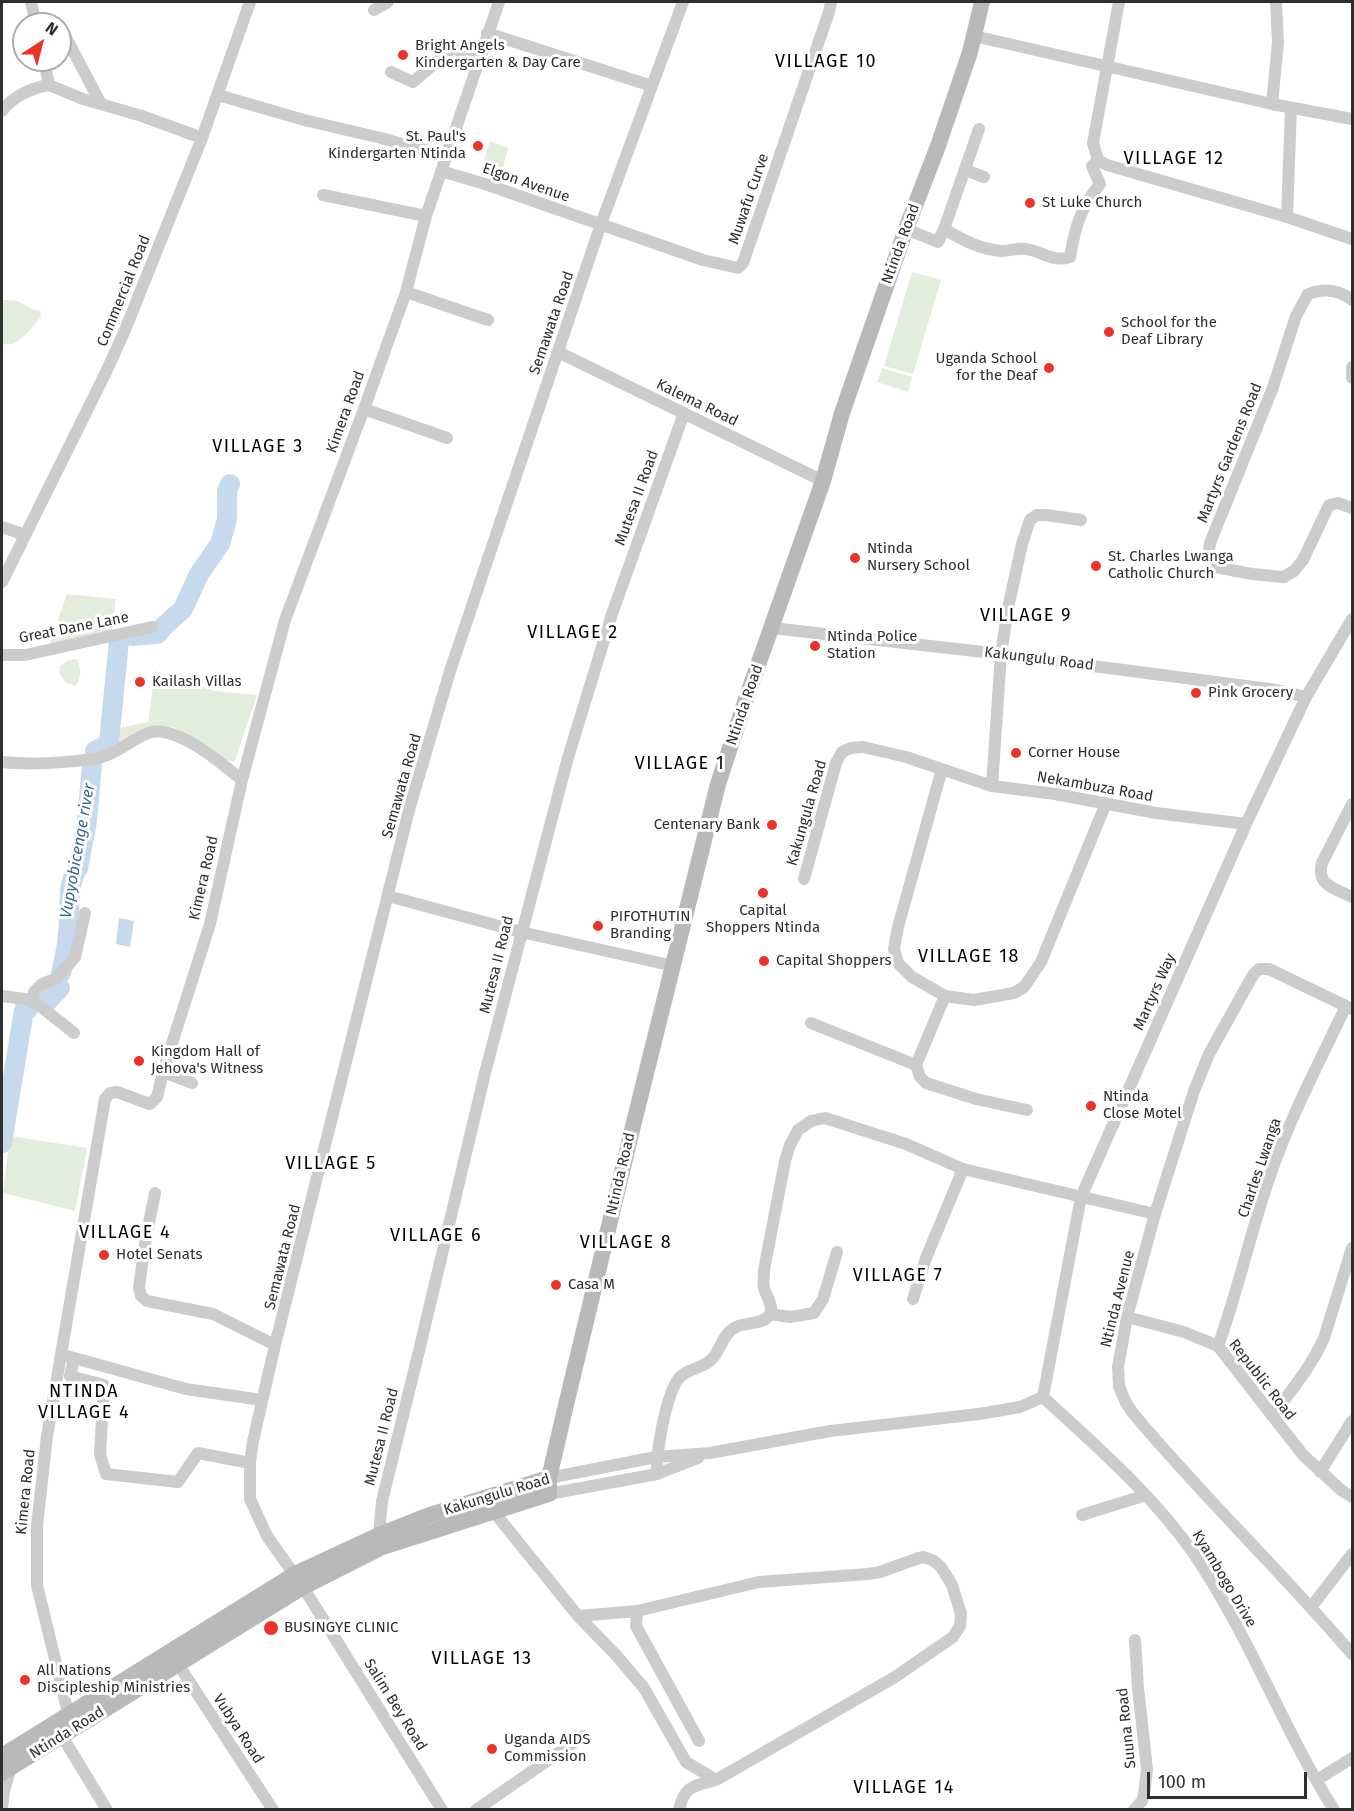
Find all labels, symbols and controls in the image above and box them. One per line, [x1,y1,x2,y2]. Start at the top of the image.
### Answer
north arrow [12,12,72,72]
text: N [42,18,62,39]
place label: Bright Angels Kindergarten & Day Care [415,37,581,72]
marker: Bright Angels Kindergarten & Day Care [396,48,410,62]
district label: VILLAGE 10 [775,51,877,73]
place label: St. Paul's Kindergarten Ntinda [328,128,466,163]
marker: St. Paul's Kindergarten Ntinda [471,139,485,153]
district label: VILLAGE 12 [1124,148,1224,170]
street label: Muwafu Curve [725,151,773,247]
street label: Elgon Avenue [480,160,572,206]
place label: St Luke Church [1042,194,1142,212]
marker: St Luke Church [1023,196,1037,210]
street label: Ntinda Road [878,201,924,287]
street label: Commercial Road [93,233,155,349]
street label: Semawata Road [526,269,578,377]
place label: School for the Deaf Library [1121,314,1217,349]
marker: School for the Deaf Library [1102,325,1116,339]
place label: Uganda School for the Deaf [935,350,1037,385]
marker: Uganda School for the Deaf [1042,361,1056,375]
street label: Kimera Road [323,368,369,456]
street label: Kalema Road [653,375,741,431]
street label: Martyrs Gardens Road [1194,380,1266,526]
district label: VILLAGE 3 [212,436,304,458]
street label: Mutesa II Road [611,448,663,548]
place label: Ntinda Nursery School [867,540,970,575]
place label: St. Charles Lwanga Catholic Church [1108,548,1234,583]
marker: Ntinda Nursery School [848,551,862,565]
marker: St. Charles Lwanga Catholic Church [1089,559,1103,573]
district label: VILLAGE 9 [980,605,1072,627]
street label: Great Dane Lane [18,609,130,647]
district label: VILLAGE 2 [527,622,619,644]
place label: Ntinda Police Station [827,628,917,663]
marker: Ntinda Police Station [808,639,822,653]
street label: Kakungulu Road [983,643,1095,675]
street label: Ntinda Road [723,662,767,748]
place label: Kailash Villas [152,673,242,691]
marker: Kailash Villas [133,675,147,689]
place label: Pink Grocery [1208,684,1293,702]
marker: Pink Grocery [1189,686,1203,700]
street label: Semawata Road [378,732,426,840]
place label: Corner House [1028,744,1120,762]
marker: Corner House [1009,746,1023,760]
district label: VILLAGE 1 [635,753,725,775]
street label: Kakungula Road [783,758,831,868]
street label: Nekambuza Road [1036,768,1154,806]
water label: Vupyobicenge river [57,782,99,920]
place label: Centenary Bank [654,816,760,834]
marker: Centenary Bank [765,818,779,832]
street label: Kimera Road [186,834,222,922]
marker: Capital Shoppers Ntinda [756,886,770,900]
place label: Capital Shoppers Ntinda [706,902,820,937]
place label: PIFOTHUTIN Branding [610,908,690,943]
street label: Mutesa II Road [476,914,518,1016]
marker: PIFOTHUTIN Branding [591,919,605,933]
district label: VILLAGE 18 [918,946,1020,968]
street label: Martyrs Way [1130,951,1180,1033]
place label: Capital Shoppers [776,952,892,970]
marker: Capital Shoppers [757,954,771,968]
place label: Kingdom Hall of Jehova's Witness [151,1043,263,1078]
marker: Kingdom Hall of Jehova's Witness [132,1054,146,1068]
place label: Ntinda Close Motel [1103,1088,1182,1123]
marker: Ntinda Close Motel [1084,1099,1098,1113]
street label: Charles Lwanga [1234,1116,1286,1220]
street label: Ntinda Road [603,1131,639,1217]
district label: VILLAGE 5 [285,1153,377,1175]
street label: Semawata Road [261,1202,305,1312]
district label: VILLAGE 4 [79,1222,171,1244]
district label: VILLAGE 6 [390,1225,482,1247]
district label: VILLAGE 8 [580,1232,672,1254]
place label: Hotel Senats [116,1246,202,1264]
marker: Hotel Senats [97,1248,111,1262]
street label: Ntinda Avenue [1097,1249,1139,1349]
district label: VILLAGE 7 [853,1265,943,1287]
place label: Casa M [568,1276,615,1294]
marker: Casa M [549,1278,563,1292]
street label: Republic Road [1225,1336,1299,1424]
district label: NTINDA VILLAGE 4 [38,1381,130,1424]
street label: Mutesa II Road [361,1386,403,1488]
street label: Kimera Road [13,1448,39,1536]
street label: Kakungulu Road [442,1470,552,1520]
street label: Kyambogo Drive [1188,1527,1260,1631]
marker: BUSINGYE CLINIC [262,1619,280,1637]
place label: BUSINGYE CLINIC [284,1619,399,1637]
district label: VILLAGE 13 [432,1648,532,1670]
street label: Salim Bey Road [360,1656,430,1754]
place label: All Nations Discipleship Ministries [37,1662,190,1697]
marker: All Nations Discipleship Ministries [18,1673,32,1687]
street label: Suuna Road [1114,1687,1140,1769]
street label: Vubya Road [209,1691,267,1767]
street label: Ntinda Road [26,1703,108,1763]
place label: Uganda AIDS Commission [504,1731,590,1766]
marker: Uganda AIDS Commission [485,1742,499,1756]
scale bar [1150,1760,1310,1798]
text: 100 m [1158,1771,1206,1793]
district label: VILLAGE 14 [853,1777,955,1799]

